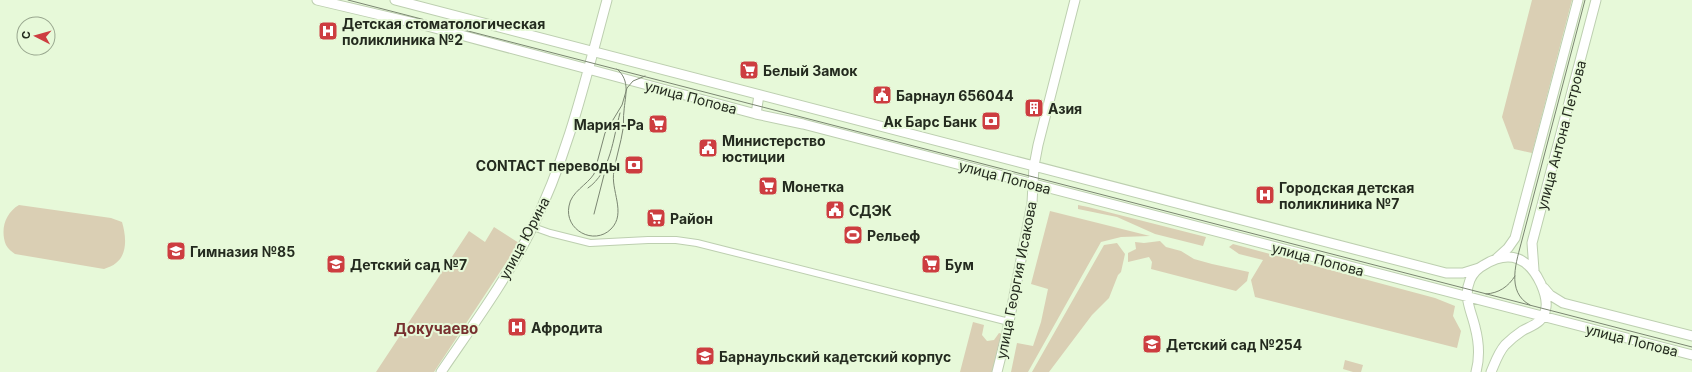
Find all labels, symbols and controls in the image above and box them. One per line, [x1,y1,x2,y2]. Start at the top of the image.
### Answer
place label: Детская стоматологическая поликлиника №2 [342,15,545,48]
north arrow [16,16,56,56]
hospital icon: Детская стоматологическая поликлиника №2 [317,20,339,42]
text: С [19,30,33,40]
street label: улица Антона Петрова [1533,58,1589,212]
supermarket icon: Белый Замок [738,59,760,81]
place label: Белый Замок [763,62,858,79]
street label: улица Попова [643,77,739,117]
public building icon: Барнаул 656044 [871,84,893,106]
place label: Барнаул 656044 [896,87,1014,104]
building icon: Азия [1023,97,1045,119]
place label: Азия [1048,100,1082,117]
bank icon: Ак Барс Банк [980,110,1002,132]
supermarket icon: Мария-Ра [647,113,669,135]
place label: Ак Барс Банк [883,113,978,130]
place label: Мария-Ра [574,116,644,133]
place label: Министерство юстиции [722,132,826,165]
public building icon: Министерство юстиции [697,137,719,159]
bank icon: CONTACT переводы [623,154,645,176]
place label: CONTACT переводы [476,157,620,174]
street label: улица Попова [957,157,1053,197]
supermarket icon: Монетка [757,175,779,197]
place label: Монетка [782,178,844,195]
place label: Городская детская поликлиника №7 [1279,179,1414,212]
hospital icon: Городская детская поликлиника №7 [1254,184,1276,206]
street label: улица Юрина [495,194,553,282]
public building icon: СДЭК [824,199,846,221]
street label: улица Георгия Исакова [992,200,1040,360]
place label: СДЭК [849,202,892,219]
supermarket icon: Район [645,207,667,229]
place label: Район [670,210,713,227]
sports icon: Рельеф [842,224,864,246]
place label: Рельеф [867,227,920,244]
street label: улица Попова [1270,239,1366,279]
school or university icon: Гимназия №85 [165,240,187,262]
place label: Гимназия №85 [190,243,295,260]
school or university icon: Детский сад №7 [325,253,347,275]
supermarket icon: Бум [920,253,942,275]
place label: Детский сад №7 [350,256,467,273]
place label: Бум [945,256,974,273]
hospital icon: Афродита [506,316,528,338]
district label: Докучаево [394,319,478,338]
place label: Афродита [531,319,603,336]
street label: улица Попова [1584,320,1680,360]
school or university icon: Детский сад №254 [1141,333,1163,355]
place label: Детский сад №254 [1166,336,1302,353]
school or university icon: Барнаульский кадетский корпус [694,345,716,367]
place label: Барнаульский кадетский корпус [719,348,951,365]

